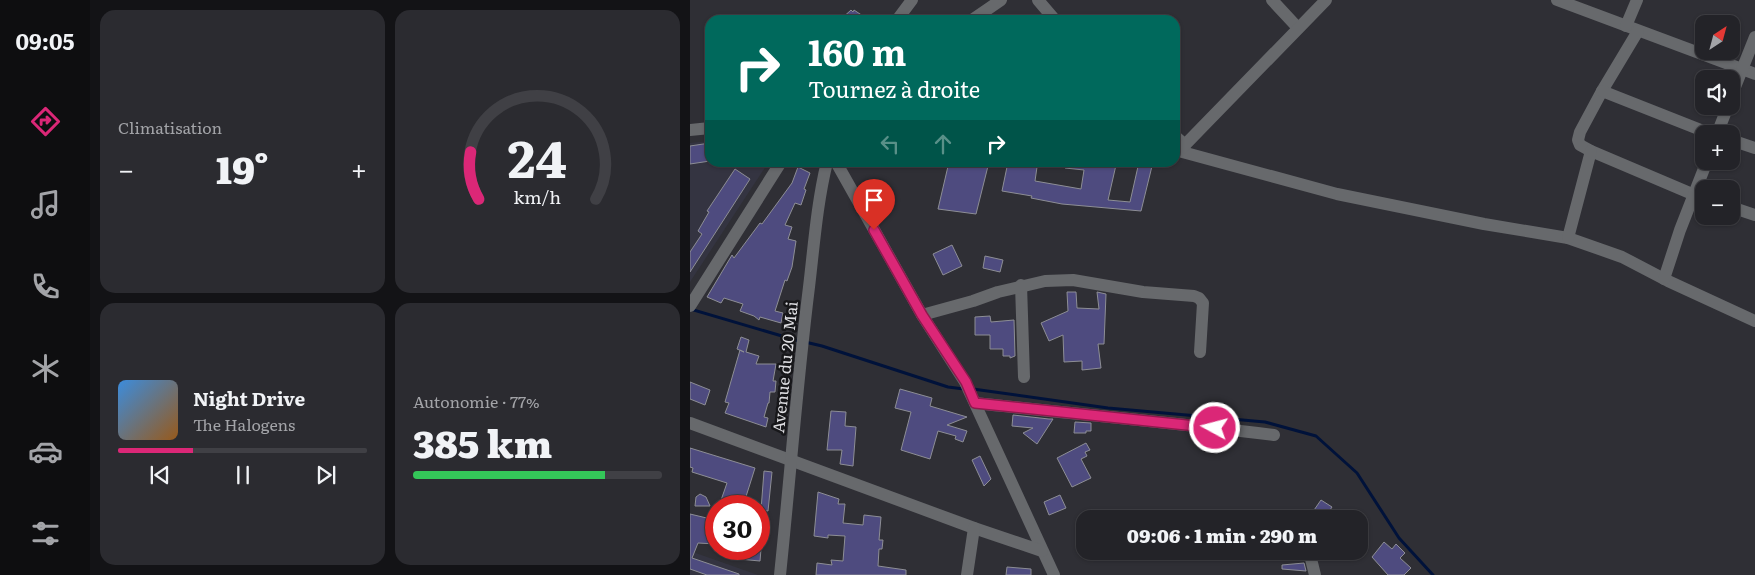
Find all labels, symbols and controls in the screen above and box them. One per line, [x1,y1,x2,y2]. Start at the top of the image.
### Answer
north arrow [1695,15,1740,60]
map controls [1695,15,1740,225]
text: 09:05 [16,24,74,57]
text: 160 m [808,25,906,77]
icon: right [725,35,790,100]
button: sound [1695,70,1740,115]
text: Tournez à droite [808,72,980,105]
icon: directions [28,104,63,139]
text: Climatisation [118,115,222,139]
text: 24 [508,116,567,194]
button: + [1695,125,1740,170]
icon: left [876,130,904,158]
icon: ahead [929,130,957,158]
icon: right [982,130,1010,158]
text: 19° [216,139,269,196]
text: − [118,147,134,189]
text: + [351,147,367,189]
pin [853,179,895,230]
button: − [1695,180,1740,225]
text: km/h [514,183,561,210]
icon: arrive [860,186,888,214]
icon: music [28,187,63,222]
icon: phone [28,269,63,304]
street label: Avenue du 20 Mai [765,300,803,434]
icon: climate [28,351,63,386]
text: Night Drive [193,384,305,412]
text: Autonomie · 77% [413,389,540,413]
position arrow [1188,401,1240,453]
text: The Halogens [193,412,295,436]
text: 385 km [413,413,552,470]
icon: car [28,434,63,469]
icon: previous [146,461,174,489]
icon: pause [229,461,257,489]
icon: next [312,461,340,489]
speed limit sign: 30 [705,495,770,560]
icon: filters [28,516,63,551]
text: 09:06 · 1 min · 290 m [1127,521,1317,549]

